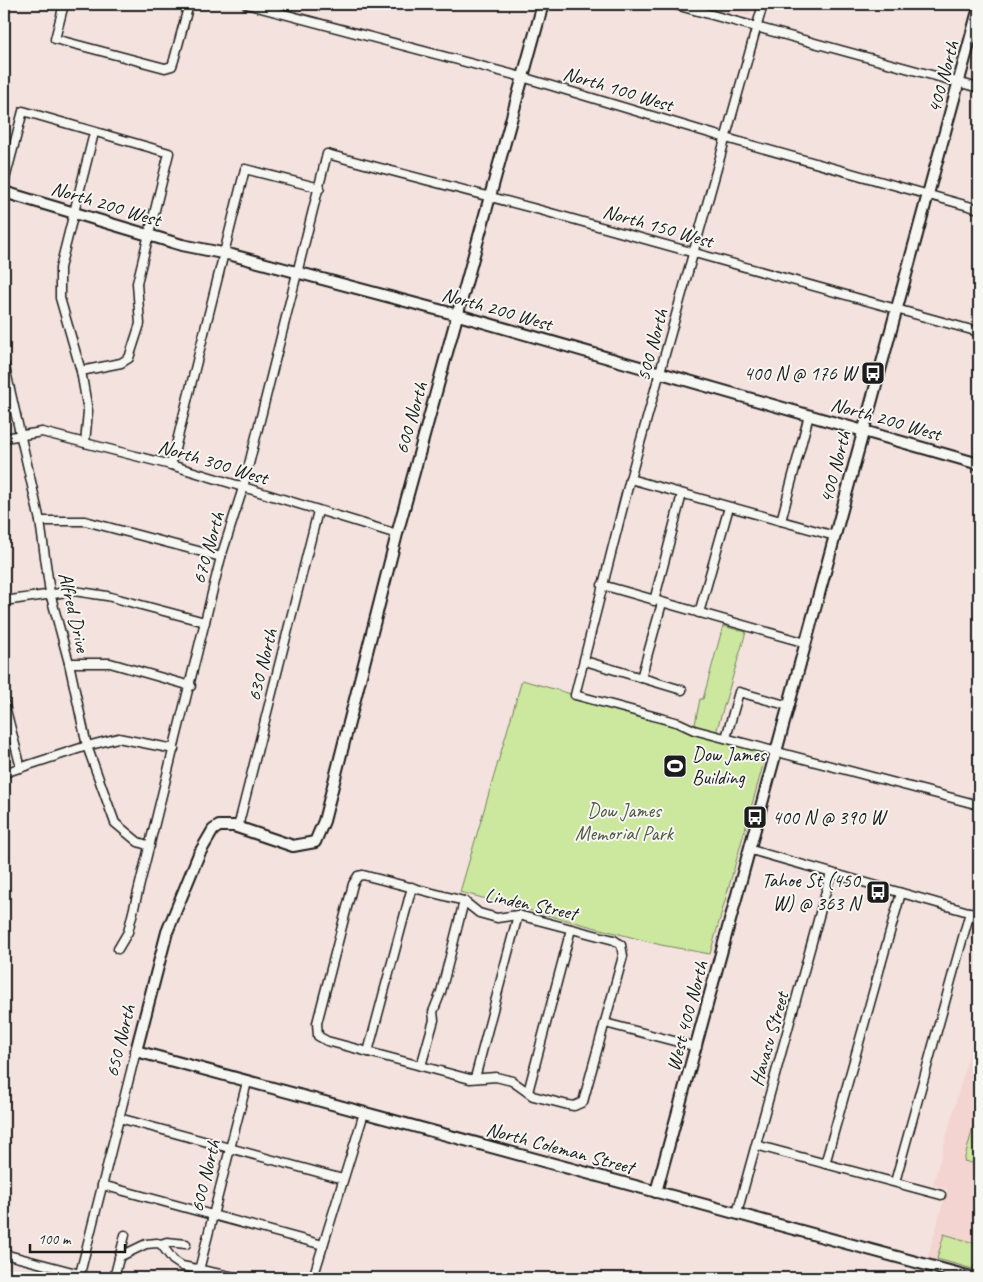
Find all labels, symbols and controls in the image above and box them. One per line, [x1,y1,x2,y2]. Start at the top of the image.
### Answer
street label: 400 North [921,37,965,116]
street label: North 100 West [560,61,678,118]
street label: North 200 West [48,176,166,233]
street label: North 150 West [600,198,718,254]
street label: North 200 West [439,281,557,337]
street label: 500 North [630,305,674,384]
bus stop icon: 400 N @ 176 W [860,360,886,386]
place label: 400 N @ 176 W [743,361,860,386]
street label: 600 North [389,378,433,457]
street label: North 200 West [828,391,946,447]
street label: 400 North [813,427,857,506]
street label: North 300 West [155,434,273,491]
street label: 670 North [186,508,230,587]
street label: Alfred Drive [53,570,96,656]
street label: 630 North [241,625,283,704]
place label: Dow James Building [692,742,768,790]
sports icon: Dow James Building [662,753,688,779]
park label: Dow James Memorial Park [575,798,675,846]
bus stop icon: 400 N @ 390 W [742,804,768,830]
place label: 400 N @ 390 W [772,805,888,830]
place label: Tahoe St (450 W) @ 363 N [761,868,863,916]
bus stop icon: Tahoe St (450 W) @ 363 N [865,879,891,905]
street label: Linden Street [483,882,582,927]
street label: West 400 North [660,957,714,1074]
street label: Havasu Street [744,987,795,1089]
street label: 650 North [99,1001,141,1080]
street label: North Coleman Street [483,1116,640,1181]
street label: 600 North [184,1136,226,1215]
scale bar [30,1222,125,1254]
text: 100 m [38,1230,72,1249]

